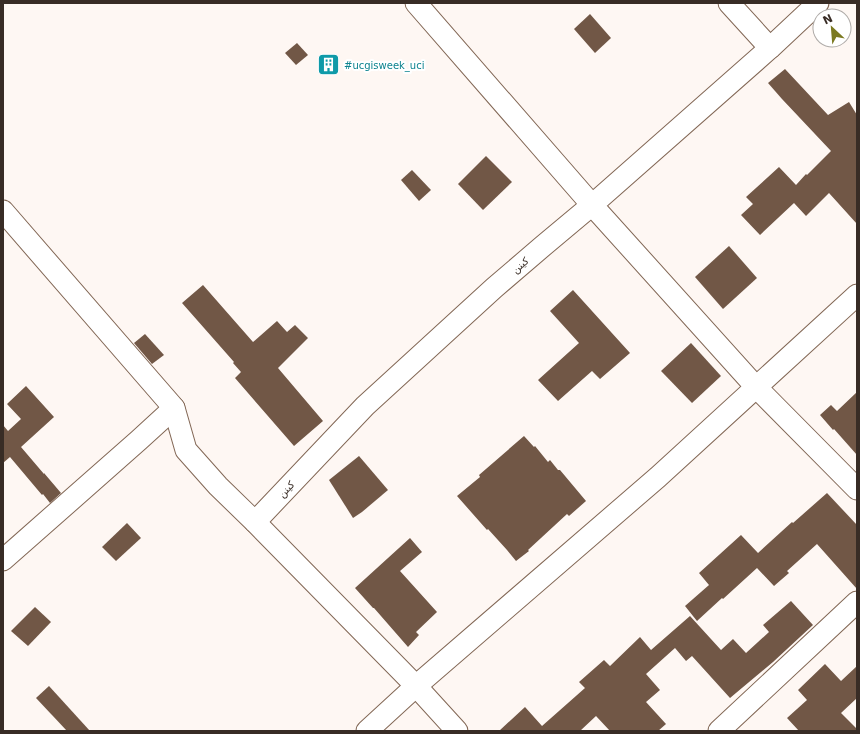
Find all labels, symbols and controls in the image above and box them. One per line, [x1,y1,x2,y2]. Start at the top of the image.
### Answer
north arrow [812,8,852,48]
text: N [821,12,835,27]
building icon: #ucgisweek_uci [315,52,341,78]
place label: #ucgisweek_uci [344,60,424,72]
street label: كينن [510,255,531,276]
street label: كينن [276,479,297,500]

